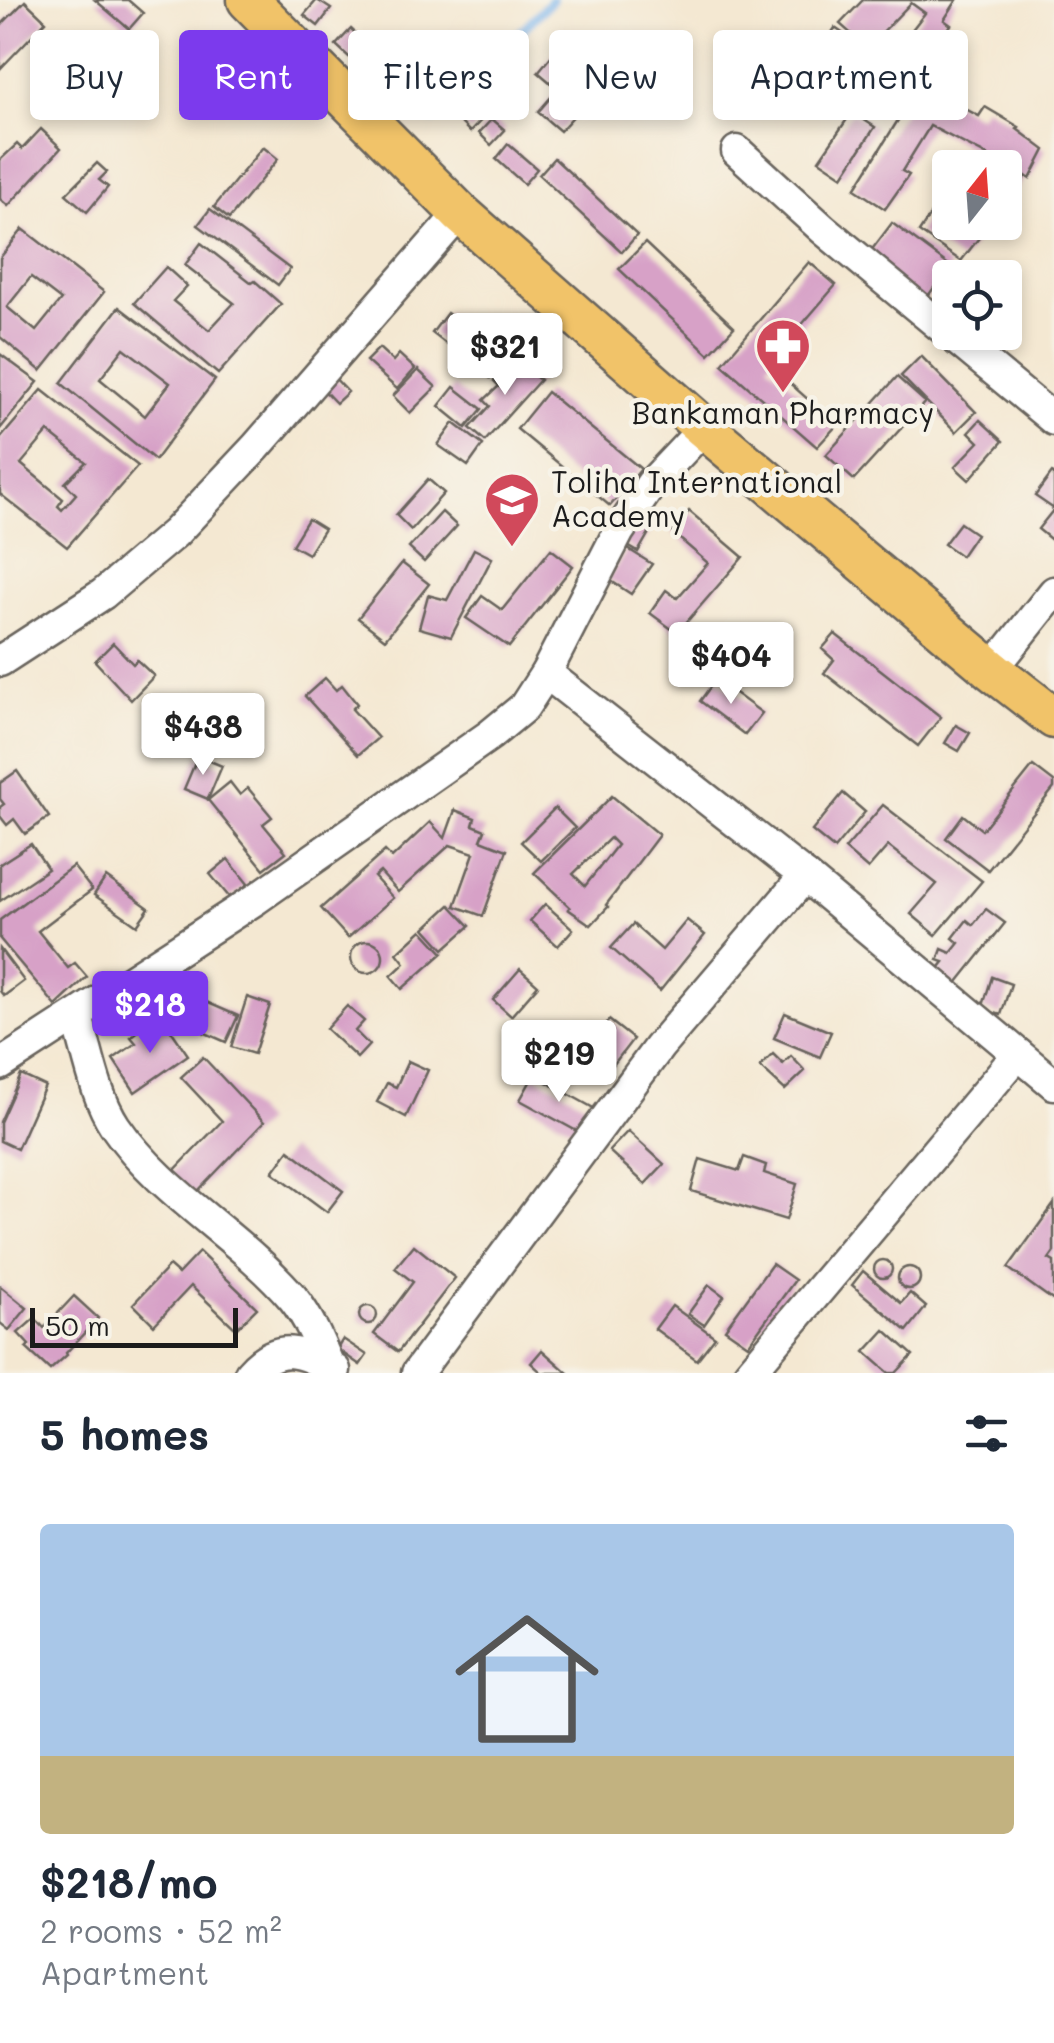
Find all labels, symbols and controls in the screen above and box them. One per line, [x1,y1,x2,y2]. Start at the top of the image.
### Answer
chip: Buy [30,30,159,120]
chip: Rent [179,30,328,120]
chip: Filters [348,30,529,120]
chip: New [549,30,693,120]
chip: Apartment [713,30,968,120]
north arrow [932,150,1022,240]
map controls [932,150,1022,350]
button: locate [932,260,1022,350]
pin: $321 [446,313,564,398]
pharmacy icon: Bankaman Pharmacy [753,316,813,395]
text: $321 [469,324,541,366]
place label: Bankaman Pharmacy [632,392,934,432]
place label: Toliha International Academy [551,461,842,535]
school or university icon: Toliha International Academy [482,470,542,549]
pin: $404 [672,622,790,707]
text: $404 [691,633,771,675]
pin: $438 [144,693,262,778]
text: $438 [163,704,243,746]
pin: $218 [91,971,209,1056]
text: $218 [114,982,186,1024]
pin: $219 [500,1020,618,1105]
text: $219 [523,1031,595,1073]
scale bar [30,1303,238,1348]
text: 50 m [45,1307,110,1343]
text: 5 homes [40,1406,209,1461]
icon: filters [959,1406,1014,1461]
icon: home [437,1589,617,1769]
text: $218/mo [40,1854,217,1909]
text: 2 rooms · 52 m² [40,1909,282,1951]
text: Apartment [40,1951,209,1993]

